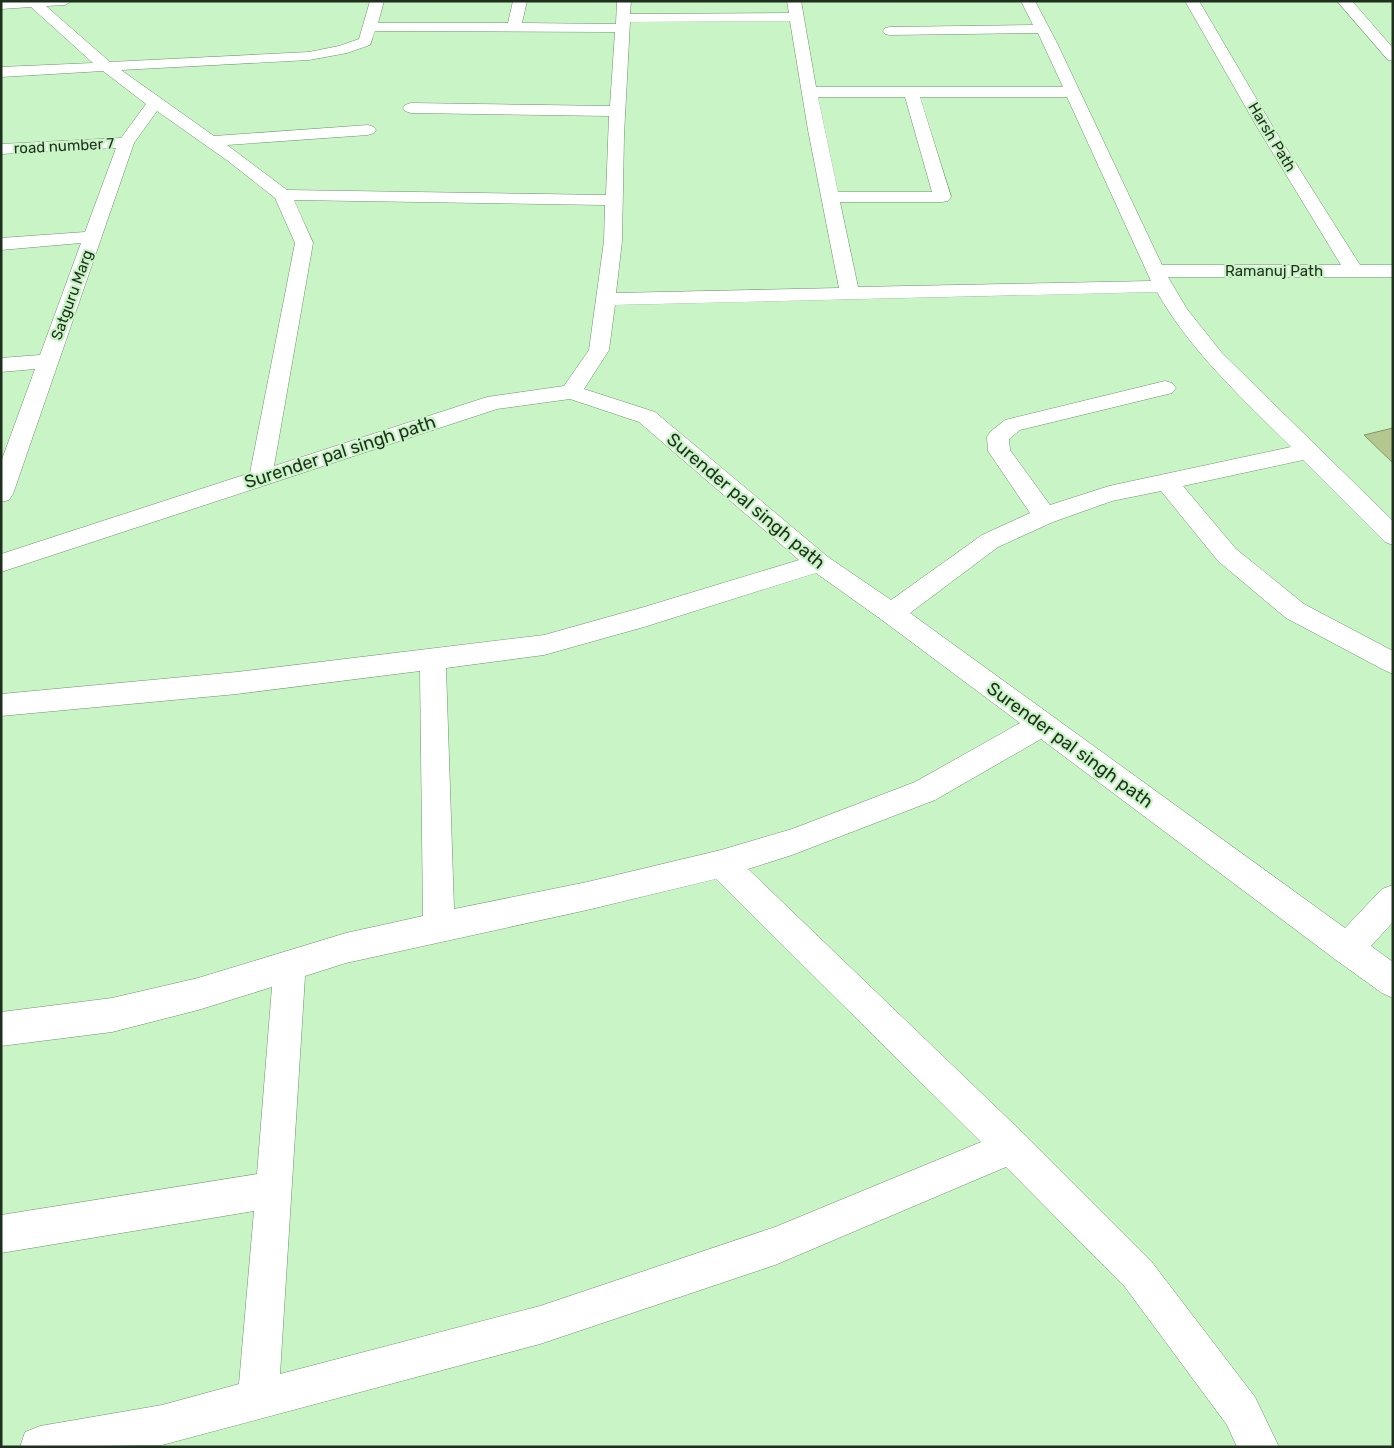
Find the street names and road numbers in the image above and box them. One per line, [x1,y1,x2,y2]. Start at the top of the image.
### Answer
street label: Harsh Path [1244,99,1300,175]
street label: road number 7 [13,134,115,158]
street label: Satguru Marg [47,248,97,342]
street label: Ramanuj Path [1225,262,1323,280]
street label: Surender pal singh path [242,411,438,493]
street label: Surender pal singh path [662,428,830,574]
street label: Surender pal singh path [983,677,1157,813]

